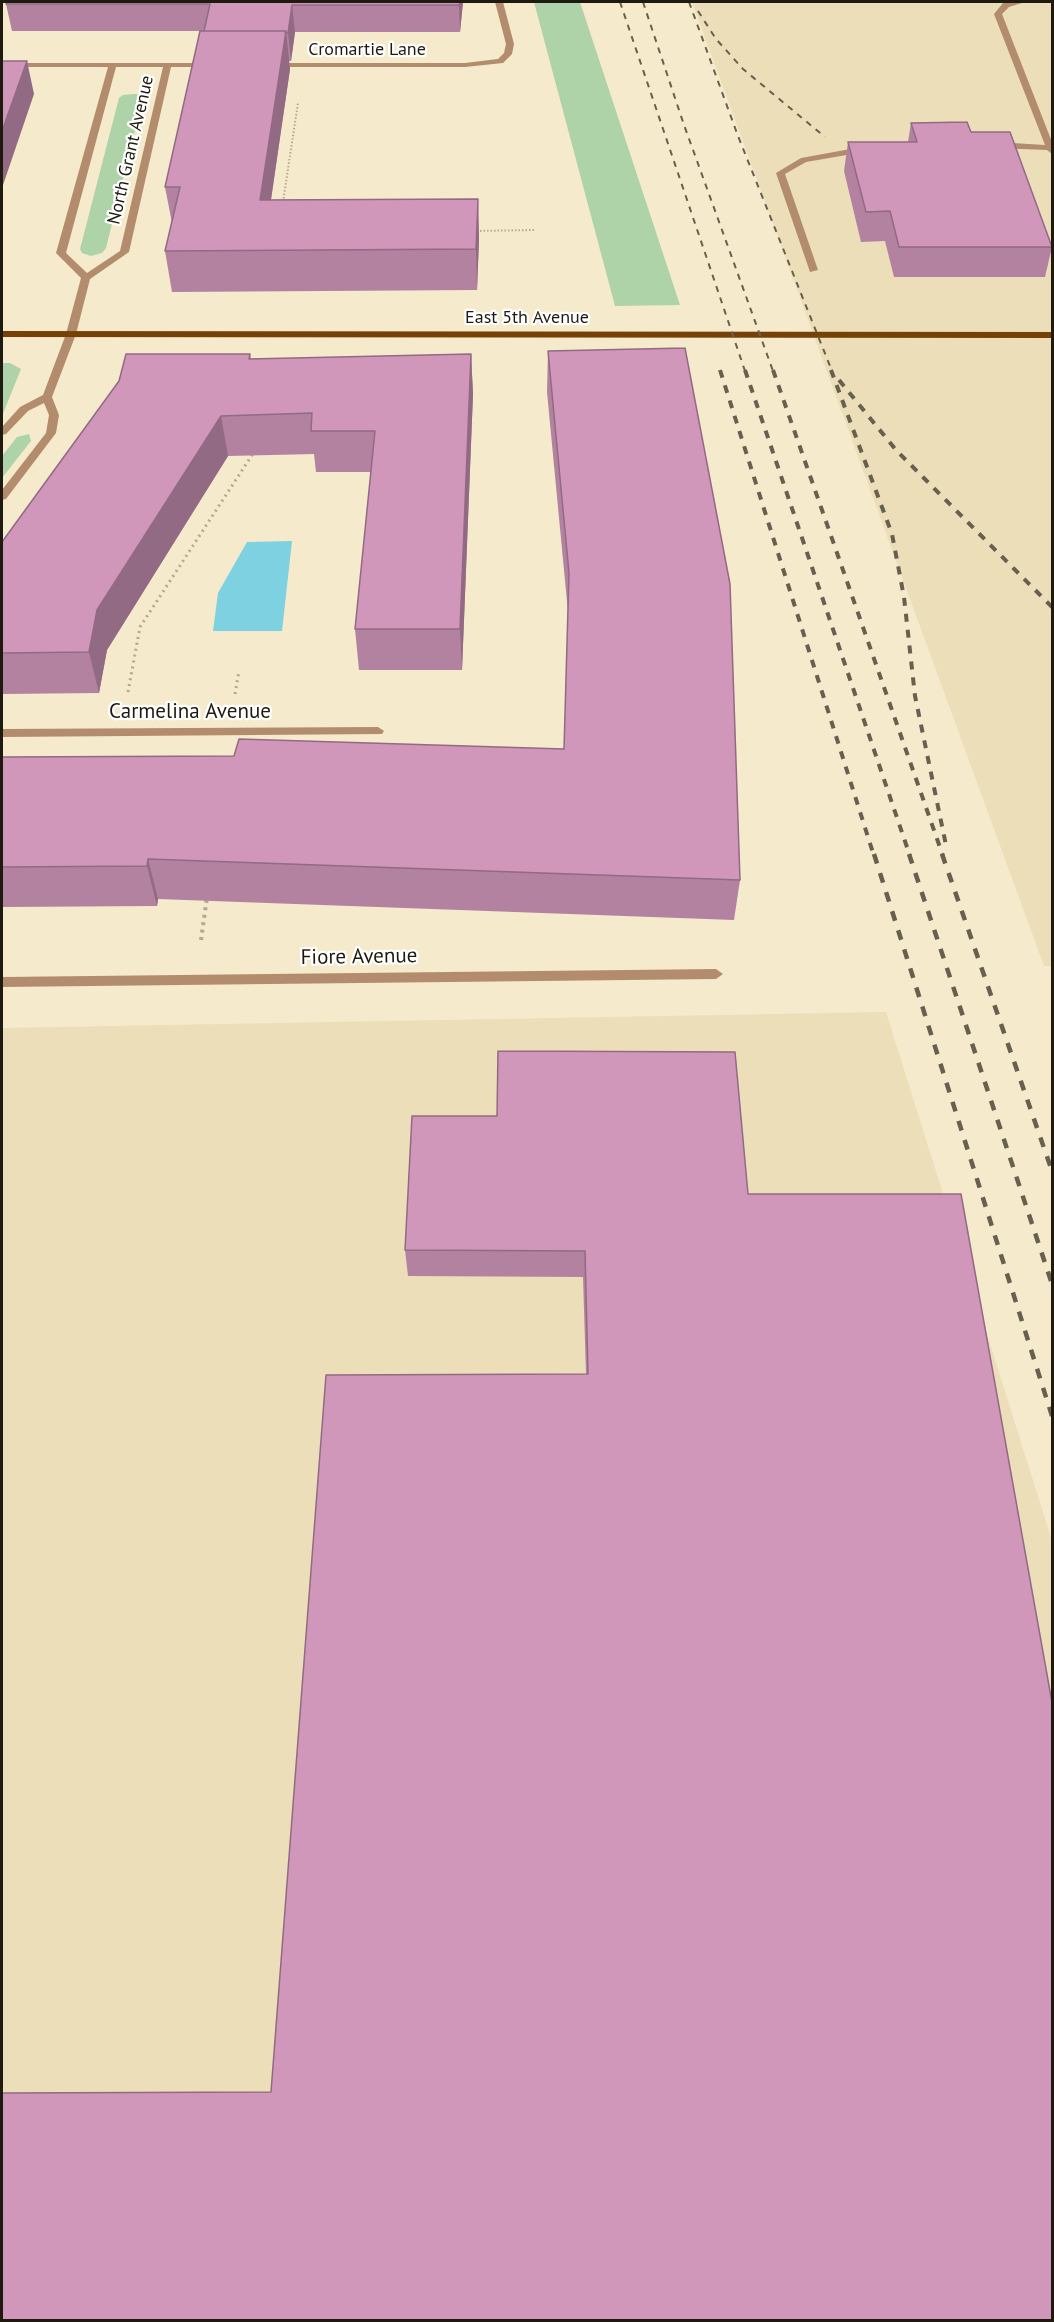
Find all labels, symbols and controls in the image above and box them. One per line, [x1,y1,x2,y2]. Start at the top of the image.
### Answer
street label: Cromartie Lane [308,39,426,61]
street label: North Grant Avenue [103,73,159,227]
street label: East 5th Avenue [465,307,589,329]
street label: Carmelina Avenue [109,699,271,725]
street label: Fiore Avenue [300,943,418,971]

